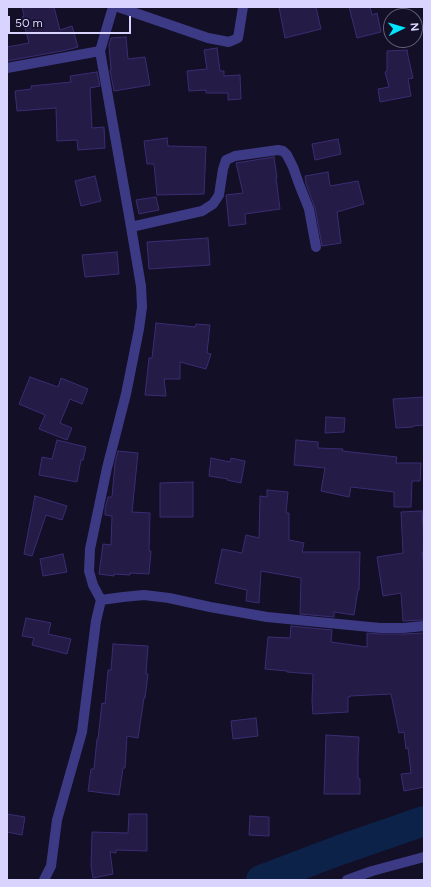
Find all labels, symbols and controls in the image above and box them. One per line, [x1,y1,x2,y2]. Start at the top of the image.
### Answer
scale bar [10,8,133,34]
north arrow [383,8,423,48]
text: 50 m [15,16,43,30]
text: N [408,22,421,32]

